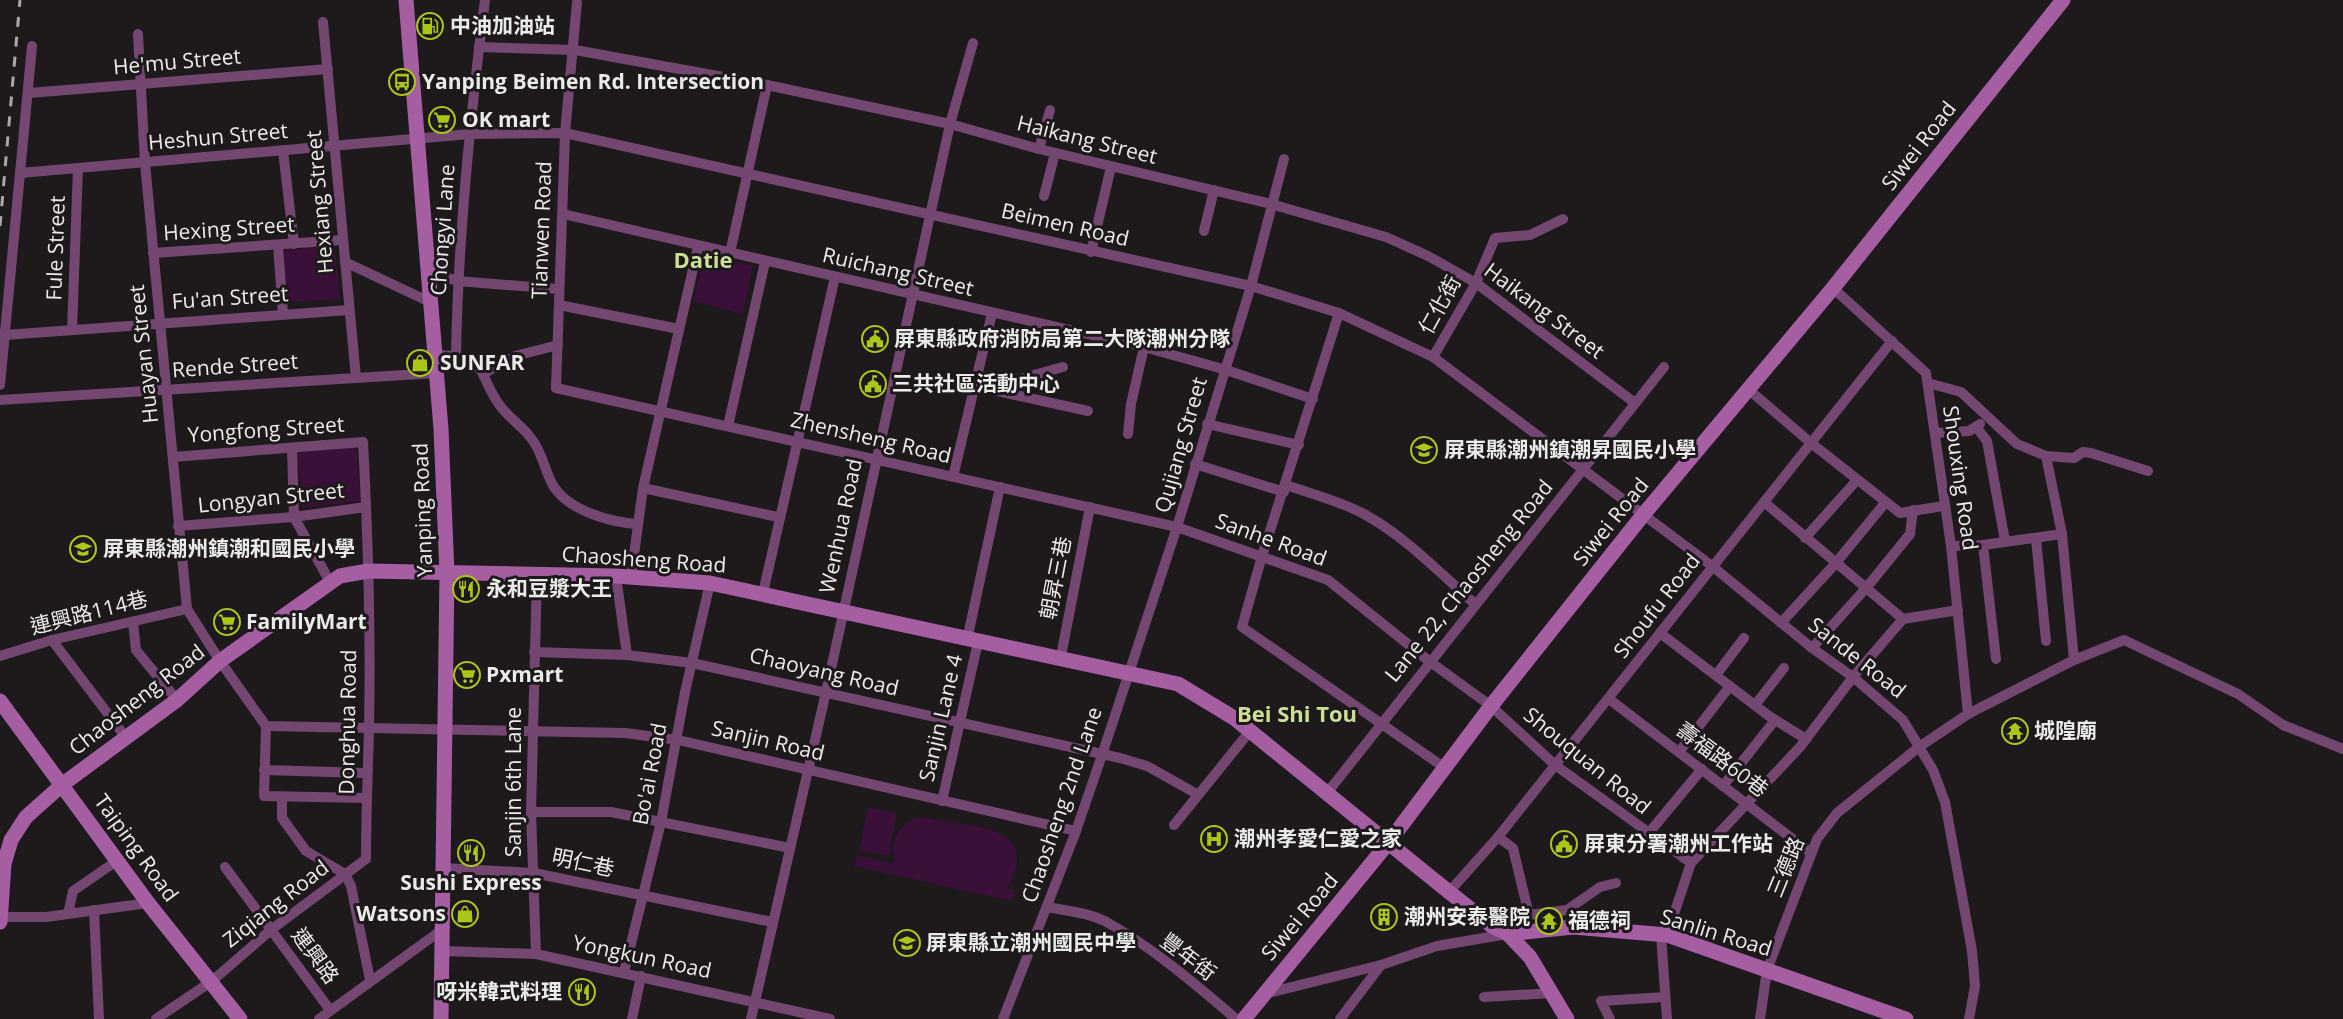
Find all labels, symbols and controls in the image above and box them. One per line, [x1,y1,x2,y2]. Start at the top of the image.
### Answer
fuel station icon: 中油加油站 [415,11,445,41]
place label: 中油加油站 [450,11,555,39]
street label: He'mu Street [112,41,242,81]
bus stop icon: Yanping Beimen Rd. Intersection [387,67,417,97]
place label: Yanping Beimen Rd. Intersection [422,67,764,95]
street label: Siwei Road [1875,95,1962,196]
supermarket icon: OK mart [427,105,457,135]
place label: OK mart [462,105,550,133]
street label: Haikang Street [1014,108,1160,170]
street label: Heshun Street [147,116,289,156]
street label: Hexiang Street [299,129,339,275]
street label: Tianwen Road [525,161,557,299]
street label: Chongyi Lane [423,163,461,297]
street label: Fule Street [39,195,71,301]
street label: Beimen Road [999,196,1132,252]
street label: Hexing Street [162,209,296,247]
street label: Ruichang Street [820,240,976,302]
district label: Datie [674,244,732,274]
street label: Haikang Street [1479,256,1610,365]
street label: 仁化街 [1412,270,1467,339]
street label: Fu'an Street [171,279,289,315]
street label: Huayan Street [122,283,164,425]
public building icon: 屏東縣政府消防局第二大隊潮州分隊 [860,324,890,354]
place label: 屏東縣政府消防局第二大隊潮州分隊 [894,324,1231,352]
street label: Rende Street [171,347,299,383]
shop icon: SUNFAR [405,348,435,378]
place label: SUNFAR [440,348,525,376]
public building icon: 三共社區活動中心 [858,369,888,399]
place label: 三共社區活動中心 [892,369,1060,397]
street label: Qujiang Street [1147,374,1213,516]
street label: Shouxing Road [1937,404,1985,552]
street label: Zhensheng Road [788,405,954,469]
street label: Yongfong Street [187,410,345,448]
school or university icon: 屏東縣潮州鎮潮昇國民小學 [1409,435,1439,465]
place label: 屏東縣潮州鎮潮昇國民小學 [1444,435,1696,463]
street label: Yanping Road [406,442,438,578]
street label: Wenhua Road [812,456,868,596]
street label: Siwei Road [1566,471,1654,571]
street label: Lane 22, Chaosheng Road [1378,473,1559,687]
street label: Longyan Street [196,475,345,519]
street label: Sanhe Road [1212,506,1331,572]
school or university icon: 屏東縣潮州鎮潮和國民小學 [68,534,98,564]
place label: 屏東縣潮州鎮潮和國民小學 [103,534,355,562]
street label: 朝昇三巷 [1033,534,1077,622]
street label: Chaosheng Road [561,539,727,579]
street label: Shoufu Road [1607,547,1706,663]
restaurant icon: 永和豆漿大王 [451,574,481,604]
place label: 永和豆漿大王 [486,574,612,602]
street label: 連興路114巷 [27,584,150,640]
supermarket icon: FamilyMart [212,607,242,637]
place label: FamilyMart [246,607,367,635]
street label: Sande Road [1803,610,1912,704]
street label: Chaosheng Road [63,637,210,761]
street label: Chaoyang Road [747,640,902,702]
street label: Donghua Road [332,649,362,795]
street label: Sanjin Lane 4 [912,651,968,784]
supermarket icon: Pxmart [452,660,482,690]
place label: Pxmart [486,660,563,688]
district label: Bei Shi Tou [1237,698,1357,728]
street label: Shouquan Road [1518,700,1657,820]
street label: Chaosheng 2nd Lane [1014,703,1108,906]
street label: Sanjin 6th Lane [499,707,527,857]
street label: Sanjin Road [709,713,827,767]
street label: 壽福路60巷 [1671,716,1774,803]
temple icon: 城隍廟 [2000,716,2030,746]
place label: 城隍廟 [2034,716,2097,744]
street label: Bo'ai Road [625,720,673,827]
street label: Taiping Road [88,788,185,907]
hospital icon: 潮州孝愛仁愛之家 [1199,824,1229,854]
place label: 潮州孝愛仁愛之家 [1234,824,1402,852]
public building icon: 屏東分署潮州工作站 [1549,829,1579,859]
place label: 屏東分署潮州工作站 [1584,829,1773,857]
street label: 三德路 [1760,832,1810,901]
restaurant icon: Sushi Express [456,838,486,868]
street label: 明仁巷 [549,842,617,882]
street label: Ziqiang Road [217,853,334,953]
street label: Siwei Road [1255,867,1344,966]
place label: Sushi Express [400,868,542,896]
place label: Watsons [356,899,446,927]
shop icon: Watsons [450,899,480,929]
building icon: 潮州安泰醫院 [1369,902,1399,932]
place label: 潮州安泰醫院 [1404,902,1530,930]
street label: Sanlin Road [1657,902,1775,962]
temple icon: 福德祠 [1534,906,1564,936]
place label: 福德祠 [1568,906,1631,934]
street label: 連興路 [286,922,346,989]
street label: 豐年街 [1155,926,1222,986]
street label: Yongkun Road [570,928,714,984]
school or university icon: 屏東縣立潮州國民中學 [892,928,922,958]
place label: 屏東縣立潮州國民中學 [926,928,1136,956]
place label: 呀米韓式料理 [436,977,562,1005]
restaurant icon: 呀米韓式料理 [567,977,597,1007]

